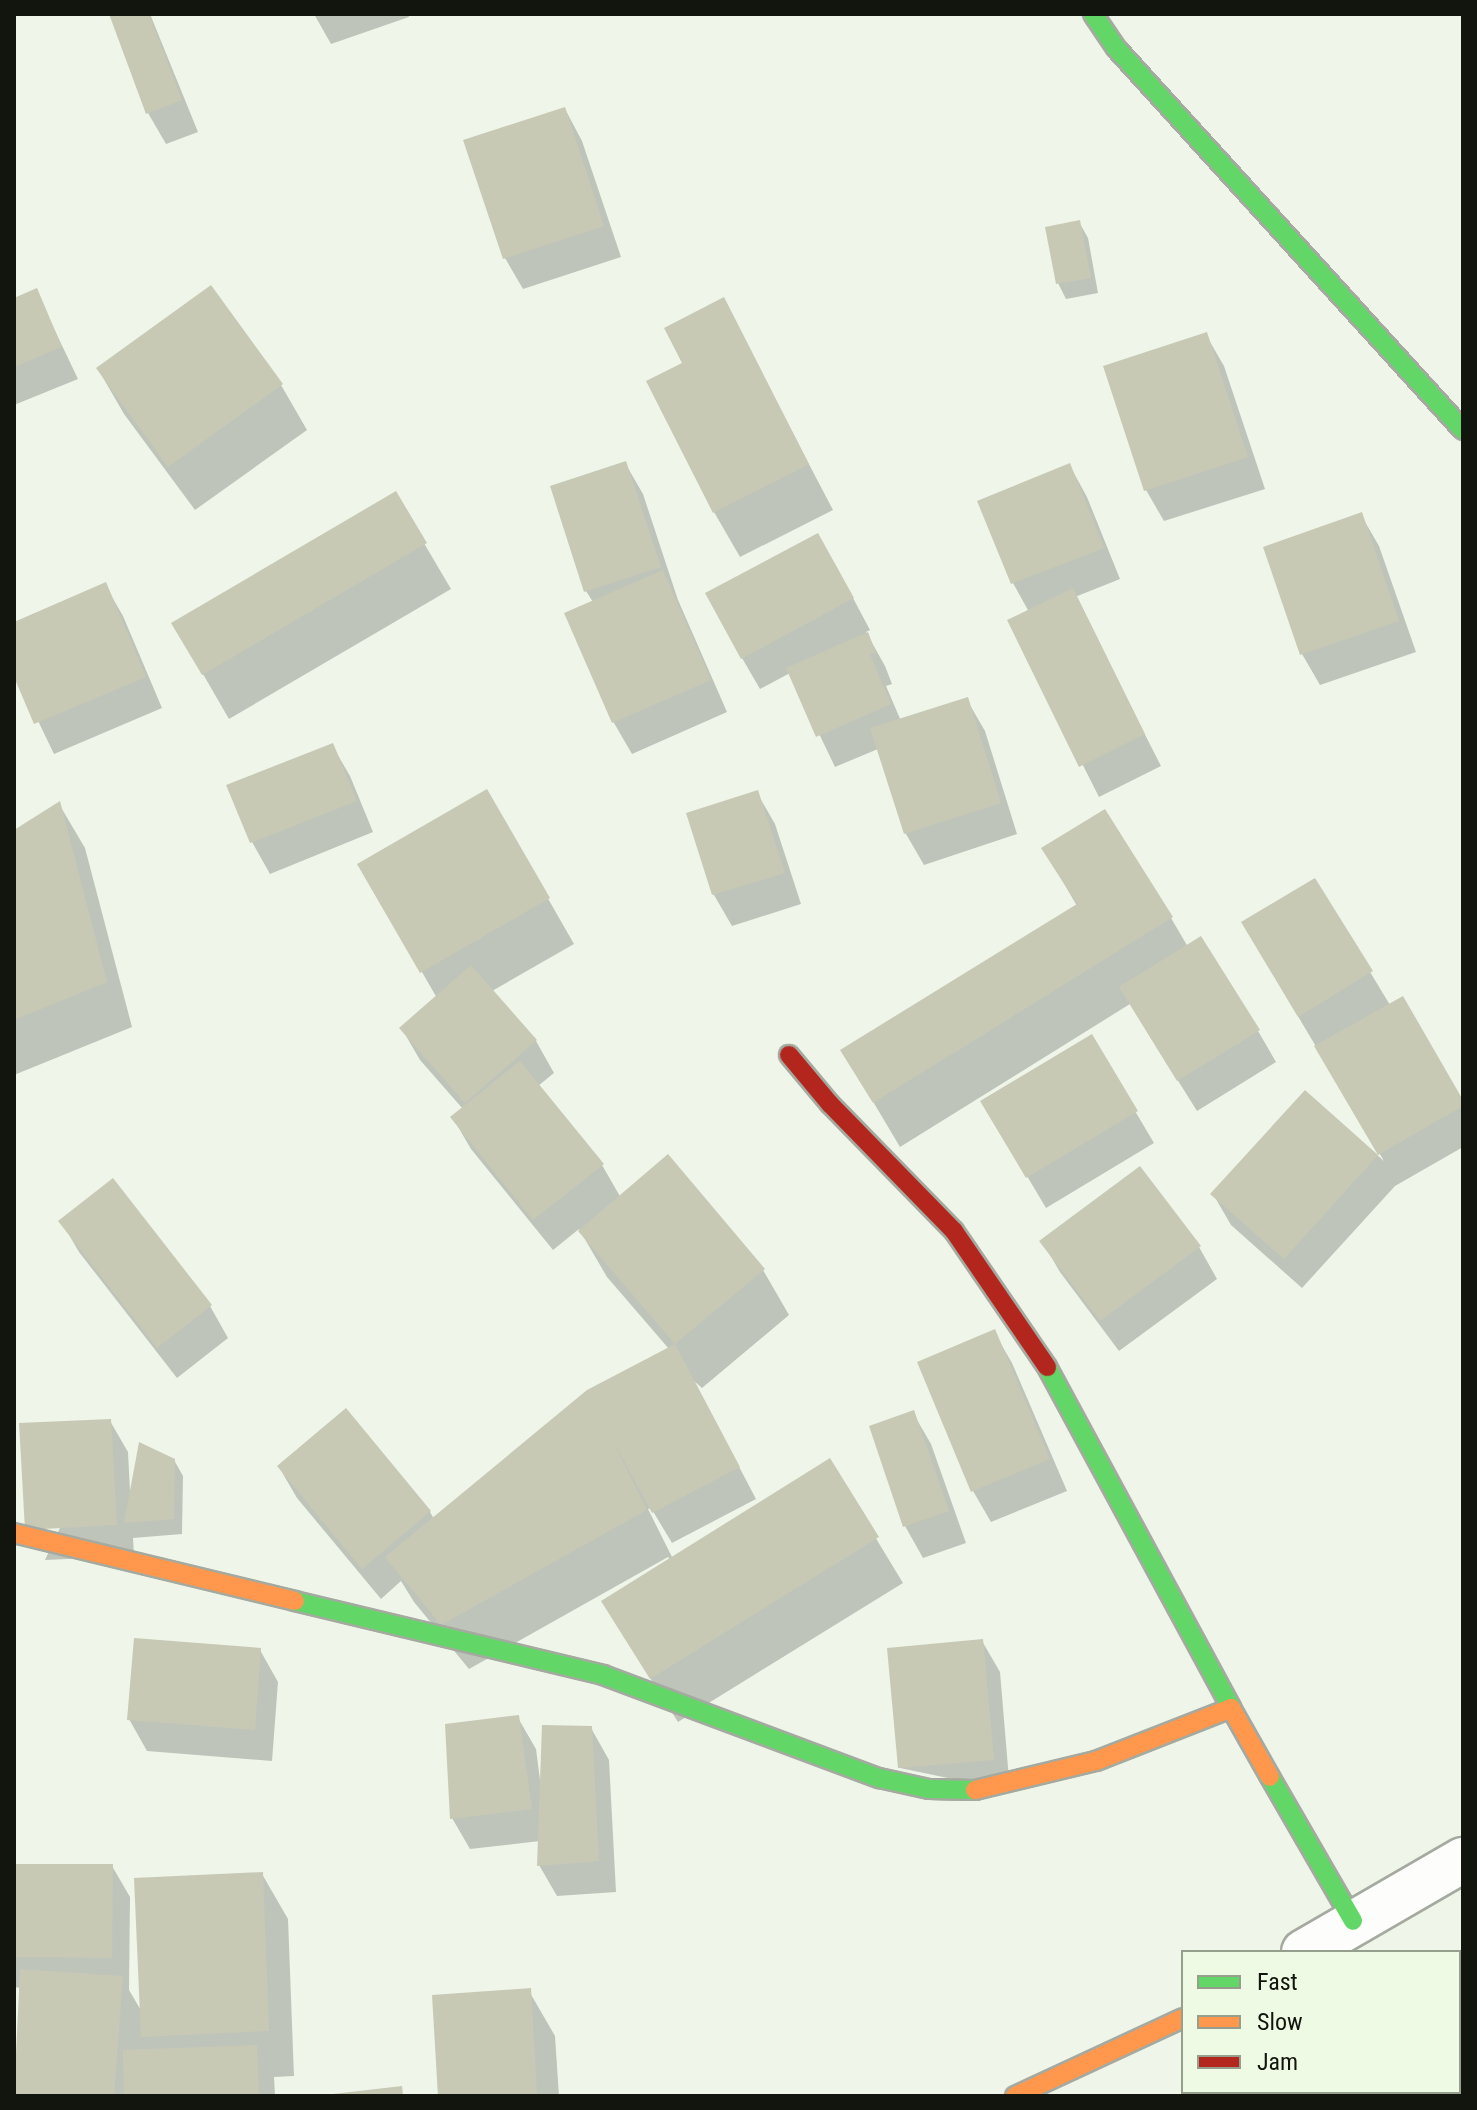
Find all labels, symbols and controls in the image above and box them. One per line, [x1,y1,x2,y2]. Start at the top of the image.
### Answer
legend [1181,1950,1461,2094]
text: Fast [1257,1968,1298,1996]
text: Slow [1257,2008,1303,2036]
text: Jam [1257,2048,1298,2076]

